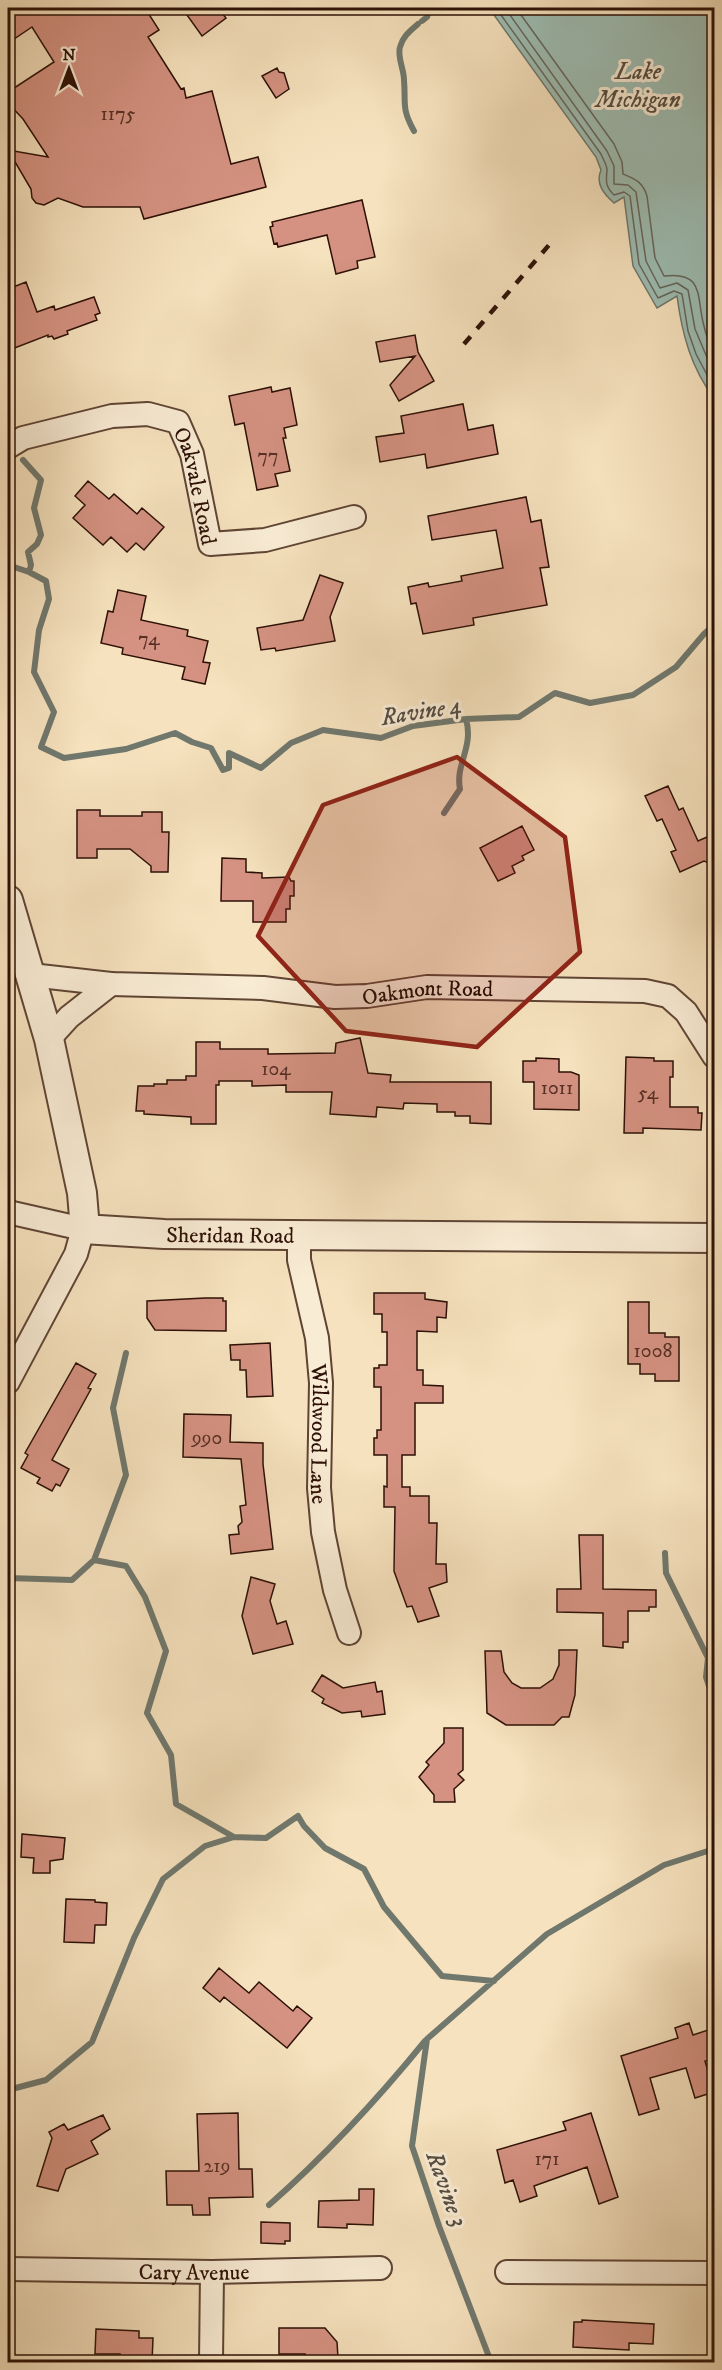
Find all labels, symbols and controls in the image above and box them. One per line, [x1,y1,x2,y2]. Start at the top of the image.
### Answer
north arrow [39,39,99,99]
text: N [62,45,76,65]
water label: Lake Michigan [593,57,681,115]
house number: 1175 [100,102,136,127]
street label: Oakvale Road [167,423,222,547]
house number: 77 [257,444,279,469]
house number: 74 [138,627,160,652]
water label: Ravine 4 [378,691,464,733]
street label: Oakmont Road [360,975,493,1012]
house number: 104 [261,1057,291,1082]
house number: 1011 [541,1076,573,1101]
house number: 54 [638,1081,659,1106]
street label: Sheridan Road [166,1222,294,1250]
house number: 1008 [634,1339,672,1364]
street label: Wildwood Lane [304,1362,333,1505]
house number: 990 [191,1426,222,1451]
water label: Ravine 3 [418,2146,474,2232]
house number: 171 [534,2147,560,2172]
house number: 219 [203,2154,231,2179]
street label: Cary Avenue [138,2259,250,2287]

